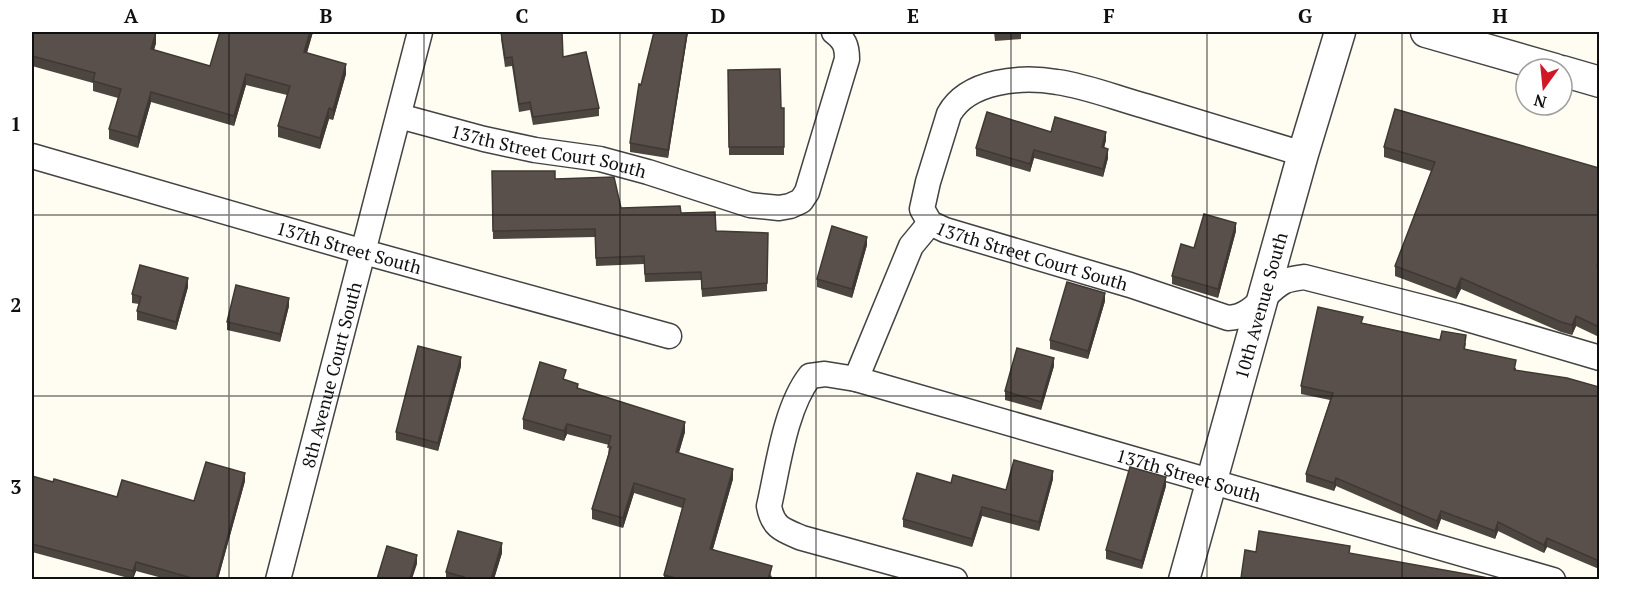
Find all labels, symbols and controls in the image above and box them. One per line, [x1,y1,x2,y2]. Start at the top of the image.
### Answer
text: A [124,2,139,29]
text: B [320,2,333,29]
text: C [515,2,529,29]
text: D [711,2,725,29]
text: E [907,2,919,29]
text: F [1103,2,1115,29]
text: G [1298,2,1312,29]
text: H [1492,2,1508,29]
north arrow [1514,57,1574,117]
text: N [1531,89,1549,114]
text: 1 [10,110,22,137]
street label: 137th Street Court South [449,119,649,183]
street label: 137th Street South [274,215,425,279]
street label: 137th Street Court South [932,216,1131,296]
street label: 10th Avenue South [1229,229,1293,382]
street label: 8th Avenue Court South [296,279,367,470]
text: 2 [10,291,22,318]
street label: 137th Street South [1114,443,1264,507]
text: 3 [10,473,22,500]

